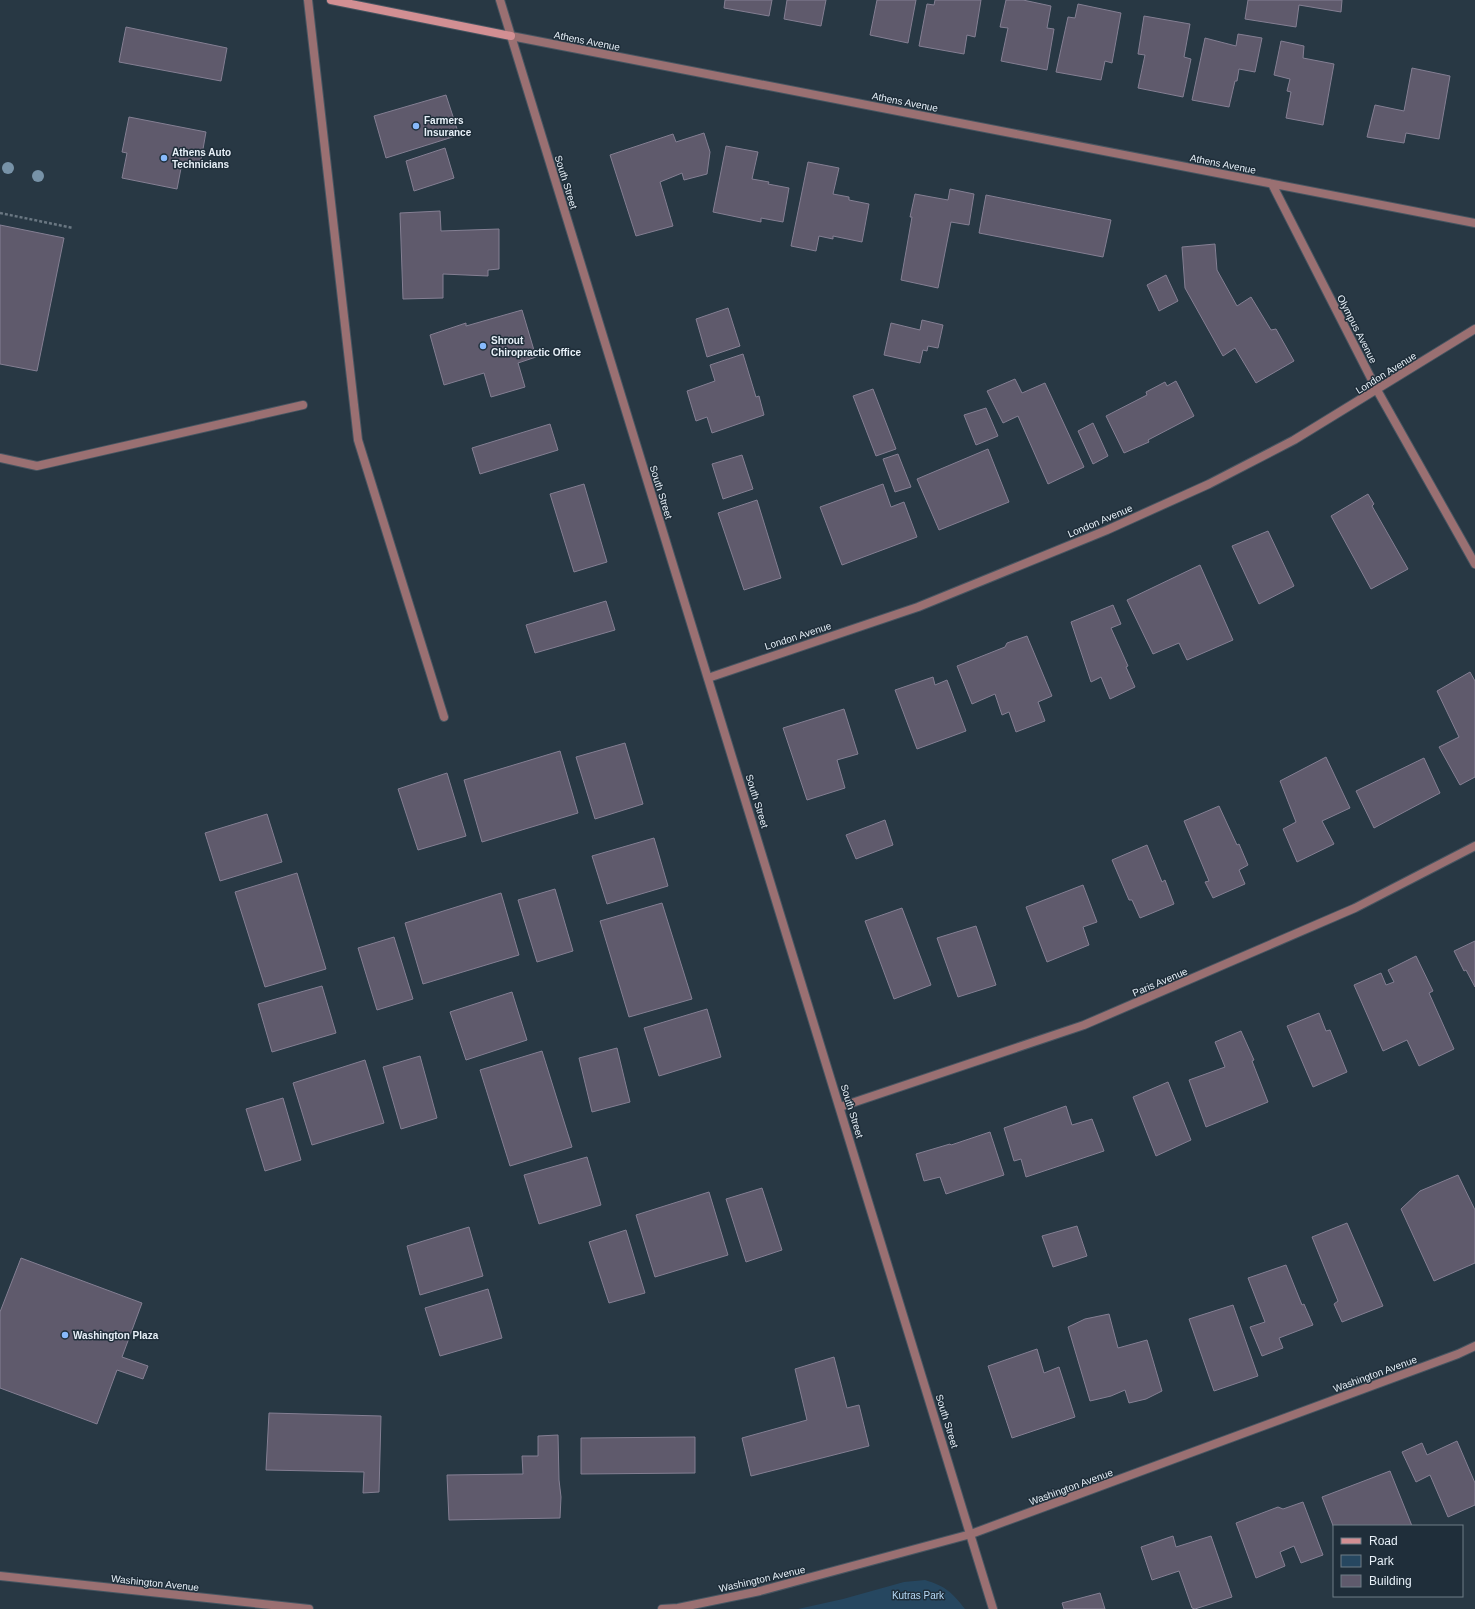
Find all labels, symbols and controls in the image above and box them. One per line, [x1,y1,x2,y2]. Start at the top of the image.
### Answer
street label: Athens Avenue [553,29,621,53]
street label: Athens Avenue [871,90,939,114]
place label: Farmers Insurance [424,115,472,138]
marker: Farmers Insurance [411,121,421,131]
place label: Athens Auto Technicians [172,147,231,170]
street label: Athens Avenue [1189,152,1257,176]
marker: Athens Auto Technicians [159,153,169,163]
street label: South Street [553,154,579,210]
street label: Olympus Avenue [1335,293,1379,365]
place label: Shrout Chiropractic Office [491,335,581,358]
marker: Shrout Chiropractic Office [478,341,488,351]
street label: London Avenue [1354,350,1419,396]
street label: South Street [648,464,674,520]
street label: London Avenue [1066,502,1134,540]
street label: London Avenue [763,620,833,652]
street label: South Street [744,773,770,829]
street label: Paris Avenue [1131,965,1190,999]
street label: South Street [839,1083,865,1139]
marker: Washington Plaza [60,1330,70,1340]
place label: Washington Plaza [73,1330,159,1341]
street label: Washington Avenue [1332,1354,1419,1394]
street label: South Street [934,1393,960,1449]
street label: Washington Avenue [1028,1467,1115,1507]
legend [1333,1525,1463,1597]
text: Road [1369,1534,1398,1548]
text: Park [1369,1554,1395,1568]
street label: Washington Avenue [718,1564,807,1594]
street label: Washington Avenue [110,1573,200,1593]
text: Building [1369,1574,1412,1588]
park label: Kutras Park [892,1590,945,1601]

